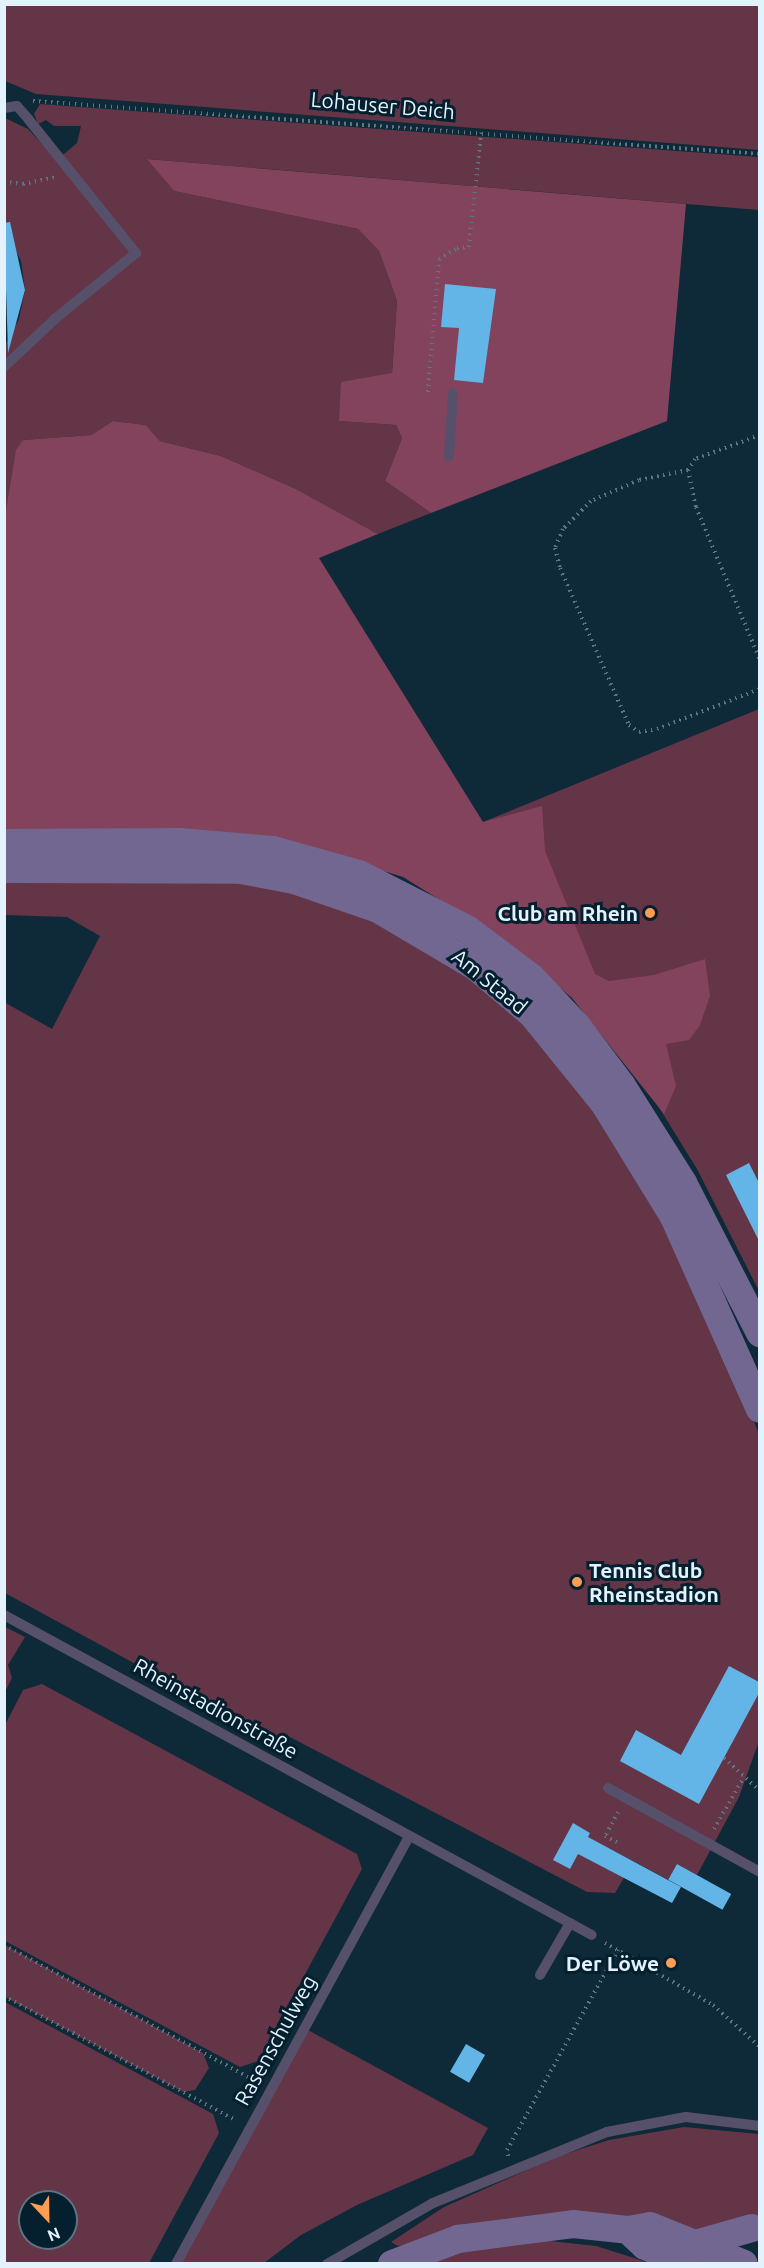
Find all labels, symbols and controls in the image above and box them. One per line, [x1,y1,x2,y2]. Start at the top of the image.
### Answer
street label: Lohauser Deich [310,86,456,124]
place label: Club am Rhein [498,900,638,926]
marker: Club am Rhein [643,906,657,920]
street label: Am Staad [447,943,533,1019]
place label: Tennis Club Rheinstadion [589,1557,719,1607]
marker: Tennis Club Rheinstadion [570,1575,584,1589]
street label: Rheinstadionstraße [129,1652,303,1764]
place label: Der Löwe [566,1950,659,1976]
marker: Der Löwe [664,1956,678,1970]
street label: Rasenschulweg [229,1971,321,2109]
north arrow [18,2190,78,2250]
text: N [45,2224,63,2245]

